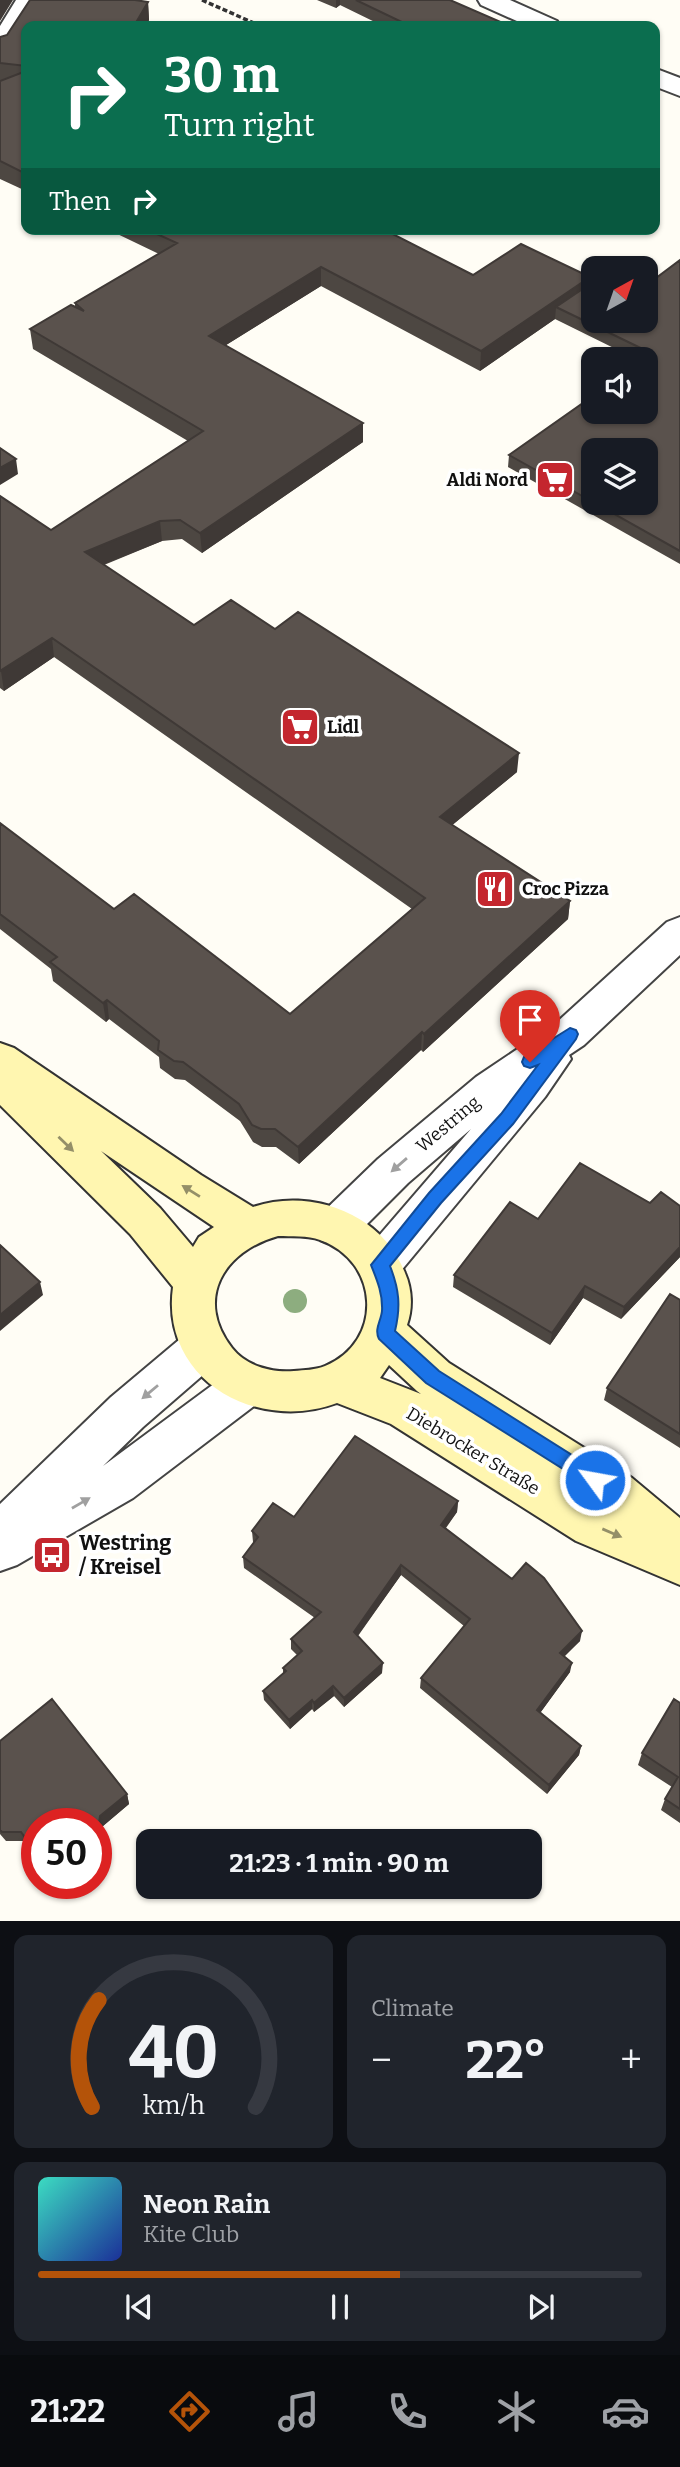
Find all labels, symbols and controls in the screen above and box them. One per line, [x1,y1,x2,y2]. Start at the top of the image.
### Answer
text: 30 m [164,46,279,105]
icon: right [49,49,140,140]
text: Turn right [164,106,315,144]
icon: right [125,182,163,220]
text: Then [49,186,111,217]
north arrow [581,256,658,332]
map controls [581,256,658,515]
button: sound [581,347,658,424]
button: layers [581,438,658,515]
supermarket icon: Aldi Nord [534,459,576,501]
place label: Aldi Nord [447,469,528,491]
supermarket icon: Lidl [279,706,321,748]
place label: Lidl [327,716,359,738]
restaurant icon: Croc Pizza [474,868,516,910]
place label: Croc Pizza [522,878,609,900]
pin [500,990,560,1062]
icon: arrive [511,1001,549,1039]
street label: Westring [412,1091,484,1157]
one-way arrow [57,1135,74,1151]
one-way arrow [391,1157,408,1172]
one-way arrow [181,1184,200,1197]
one-way arrow [142,1384,159,1399]
street label: Diebrocker Straße [402,1403,544,1499]
position arrow [558,1443,632,1517]
one-way arrow [71,1497,90,1509]
one-way arrow [602,1527,622,1539]
place label: Westring / Kreisel [78,1530,171,1580]
bus stop icon: Westring / Kreisel [31,1534,73,1576]
speed limit sign: 50 [21,1808,112,1899]
text: 21:23 · 1 min · 90 m [229,1848,449,1879]
text: Climate [371,1994,454,2022]
text: 40 [128,2010,219,2097]
text: 22° [465,2029,547,2092]
text: − [371,2037,392,2083]
text: + [620,2037,642,2083]
text: km/h [143,2091,205,2121]
text: Neon Rain [143,2189,270,2220]
text: Kite Club [143,2220,239,2248]
icon: previous [120,2288,158,2326]
icon: pause [321,2288,359,2326]
icon: next [522,2288,560,2326]
icon: directions [165,2387,214,2436]
icon: music [274,2387,323,2436]
icon: phone [383,2387,432,2436]
icon: climate [492,2387,541,2436]
icon: car [601,2387,650,2436]
text: 21:22 [30,2392,105,2430]

